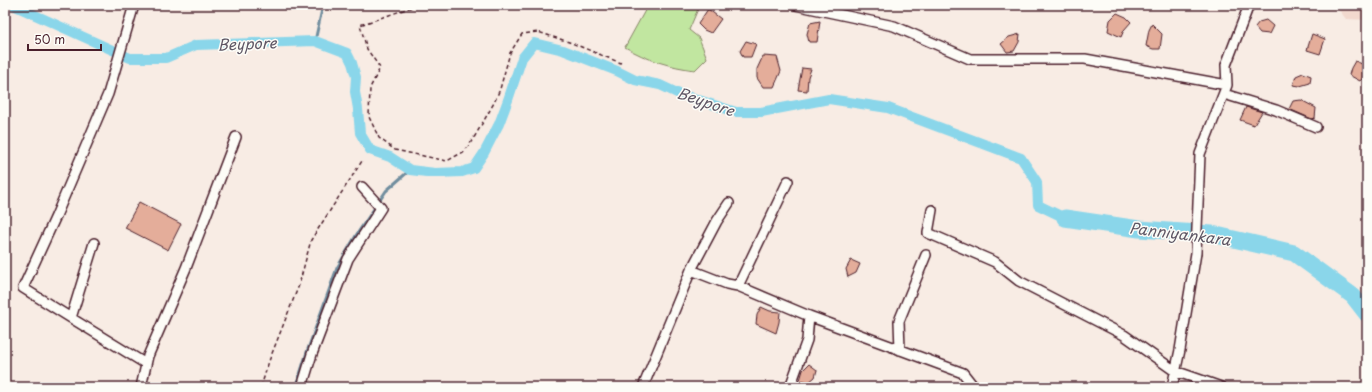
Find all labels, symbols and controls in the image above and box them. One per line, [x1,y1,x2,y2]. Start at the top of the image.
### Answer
scale bar [28,26,101,52]
text: 50 m [34,30,65,48]
water label: Beypore [217,30,278,56]
water label: Beypore [674,81,739,122]
water label: Panniyankara [1128,215,1232,251]

